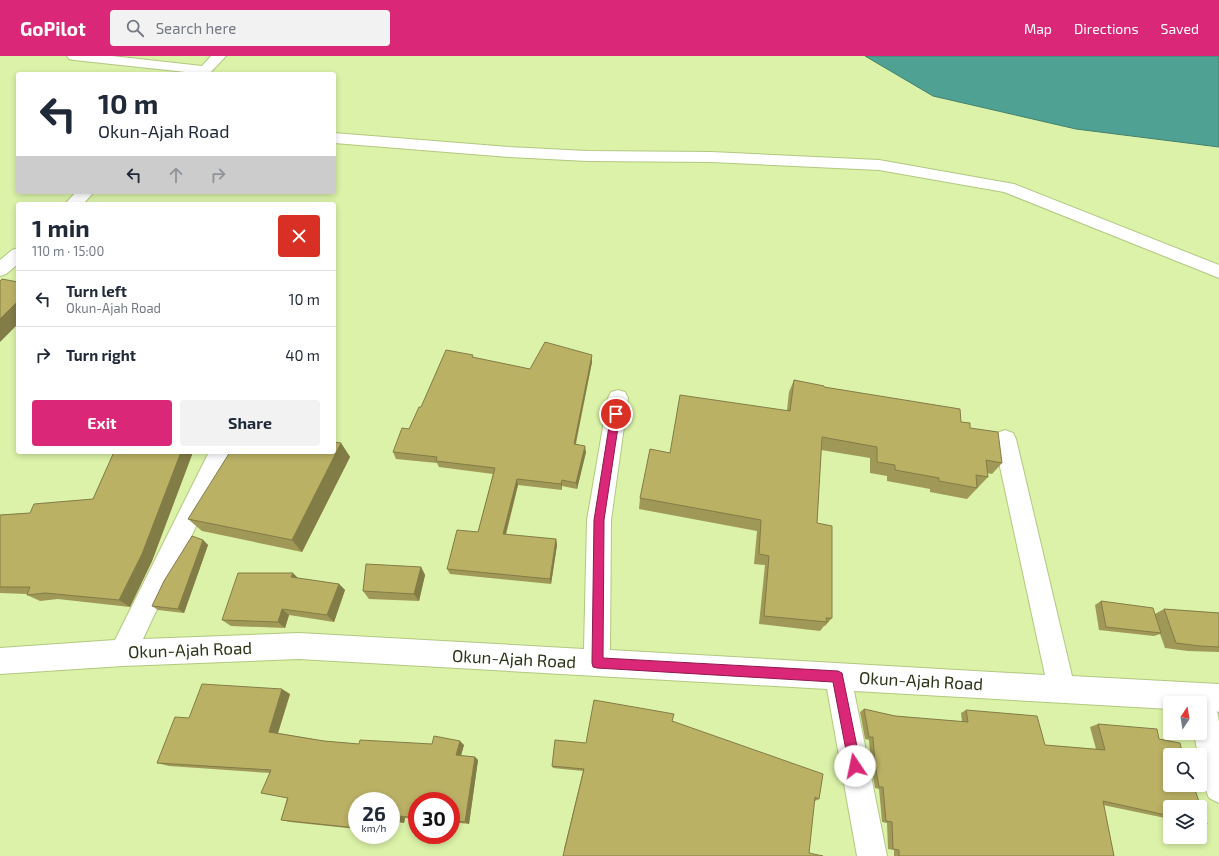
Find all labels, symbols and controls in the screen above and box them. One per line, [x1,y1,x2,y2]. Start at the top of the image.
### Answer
search box [110,10,390,46]
text: GoPilot [20,17,86,40]
icon: search [124,17,146,39]
text: Search here [156,19,236,37]
text: Map [1024,20,1052,37]
text: Directions [1074,20,1139,37]
text: Saved [1161,20,1199,37]
text: 10 m [98,86,158,120]
icon: left [32,88,84,140]
text: Okun-Ajah Road [98,120,230,142]
icon: left [123,164,145,186]
icon: ahead [165,164,187,186]
icon: right [207,164,229,186]
text: 1 min [32,213,90,242]
button: close [278,215,320,257]
text: 110 m · 15:00 [32,243,104,259]
text: Turn left [66,282,127,300]
icon: left [32,288,54,310]
text: 10 m [288,290,320,308]
text: Okun-Ajah Road [66,300,161,316]
icon: right [32,344,54,366]
text: Turn right [66,346,136,364]
text: 40 m [285,346,320,364]
pin [599,397,633,431]
button: Exit [32,400,172,446]
button: Share [180,400,320,446]
icon: arrive [605,403,627,425]
street label: Okun-Ajah Road [128,637,252,662]
street label: Okun-Ajah Road [451,645,577,672]
street label: Okun-Ajah Road [858,667,984,694]
north arrow [1163,696,1207,740]
map controls [1163,696,1207,844]
position arrow [834,745,876,787]
button: search [1163,748,1207,792]
speed limit sign: 30 [408,792,460,844]
button: layers [1163,800,1207,844]
text: 26 [362,801,386,825]
text: km/h [362,822,386,834]

